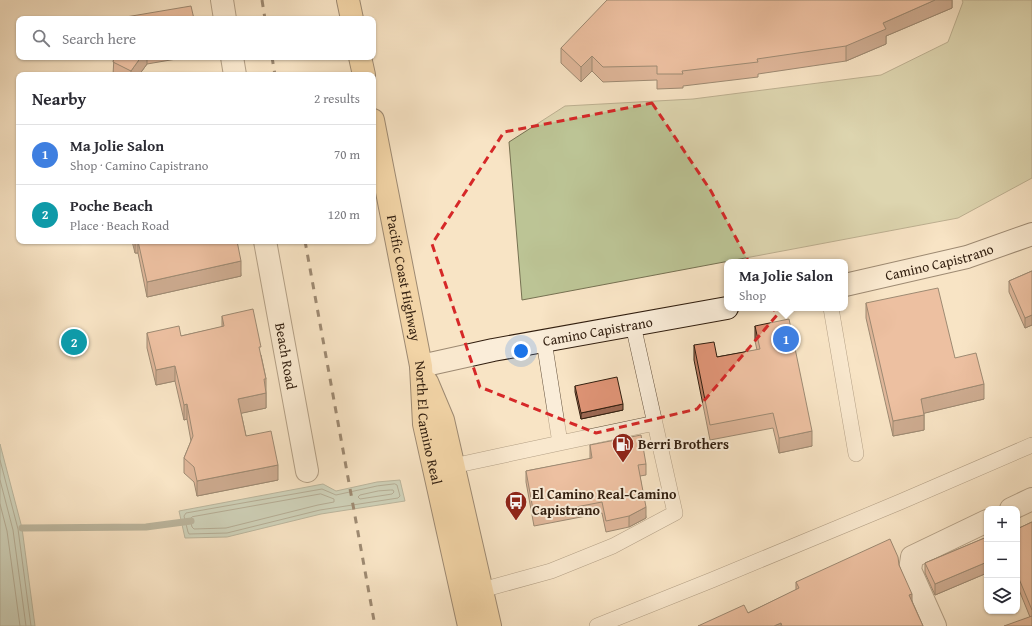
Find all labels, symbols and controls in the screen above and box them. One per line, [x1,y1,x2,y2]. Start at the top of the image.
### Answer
search box [16,16,376,60]
icon: search [30,27,52,49]
text: Search here [62,28,136,49]
text: Nearby [32,86,86,111]
text: 2 results [314,89,360,108]
text: Ma Jolie Salon [70,135,164,156]
text: 1 [42,145,48,164]
text: 70 m [334,145,360,164]
text: Shop · Camino Capistrano [70,156,208,175]
text: Poche Beach [70,195,153,216]
text: 2 [42,205,48,224]
text: 120 m [328,205,360,224]
street label: Pacific Coast Highway [382,213,426,343]
text: Place · Beach Road [70,216,169,235]
street label: Camino Capistrano [883,238,996,285]
popup [724,259,848,311]
text: Ma Jolie Salon [739,265,833,286]
text: Shop [739,286,766,305]
street label: Camino Capistrano [541,312,654,351]
street label: Beach Road [270,321,302,392]
pin: 1 [773,324,799,354]
pin: 2 [61,327,87,357]
your location [511,341,531,361]
street label: North El Camino Real [410,359,447,487]
fuel station icon: Berri Brothers [610,431,636,464]
place label: Berri Brothers [638,434,729,454]
place label: El Camino Real-Camino Capistrano [532,484,677,520]
bus stop icon: El Camino Real-Camino Capistrano [503,489,529,522]
map controls [984,506,1020,614]
button: + [984,506,1020,542]
button: − [984,542,1020,578]
button: layers [984,578,1020,614]

